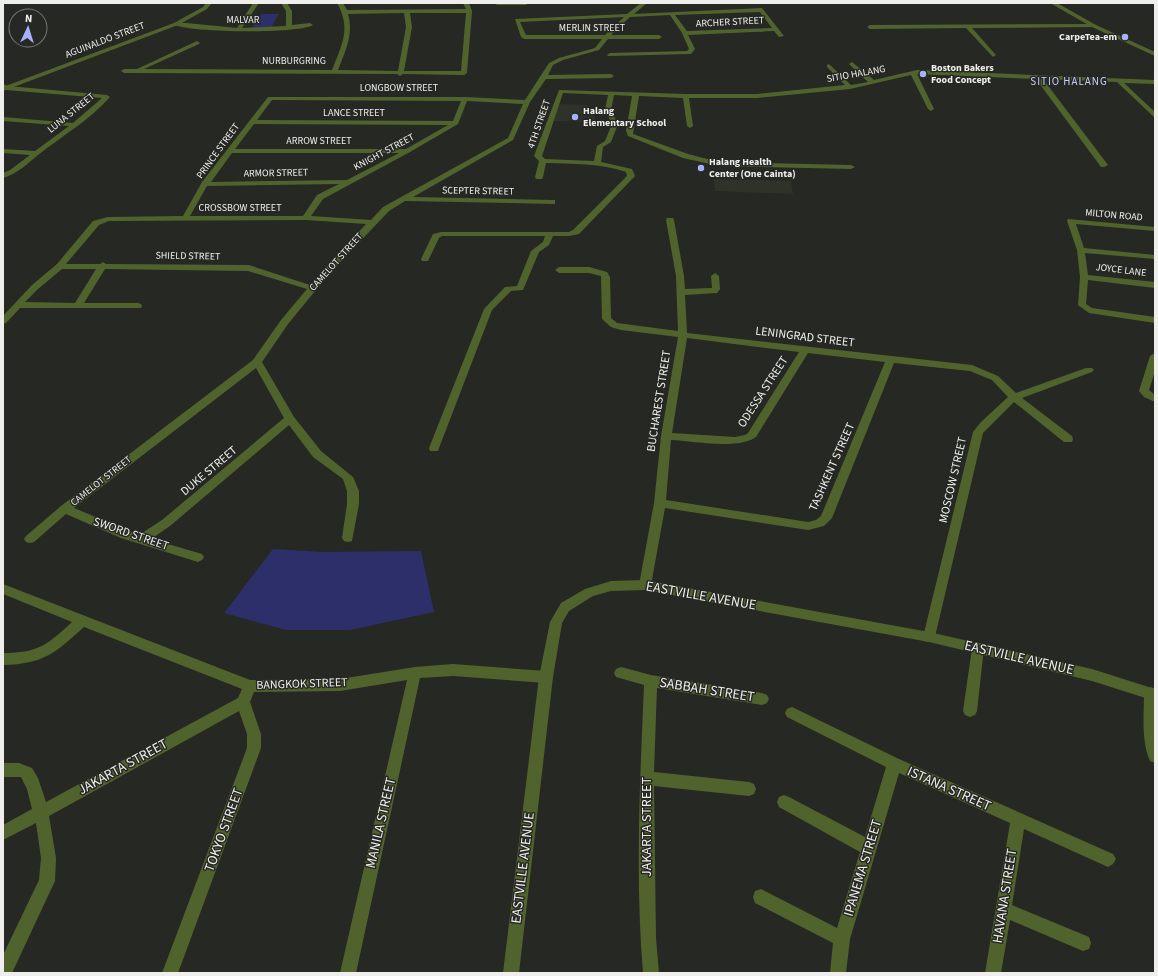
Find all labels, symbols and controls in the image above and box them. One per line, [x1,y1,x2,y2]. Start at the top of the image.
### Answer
north arrow [8,8,48,48]
text: N [24,11,33,26]
street label: MALVAR [227,13,260,27]
street label: ARCHER STREET [695,13,765,31]
street label: AGUINALDO STREET [63,18,147,62]
street label: MERLIN STREET [559,21,626,35]
place label: CarpeTea-em [1059,30,1117,44]
marker: CarpeTea-em [1120,32,1130,42]
street label: NURBURGRING [262,54,326,68]
place label: Boston Bakers Food Concept [931,61,994,87]
street label: SITIO HALANG [825,62,887,86]
marker: Boston Bakers Food Concept [918,69,928,79]
district label: SITIO HALANG [1030,74,1108,89]
street label: LONGBOW STREET [360,81,439,95]
street label: LUNA STREET [44,89,98,136]
street label: 4TH STREET [524,97,554,150]
place label: Halang Elementary School [583,104,666,130]
street label: LANCE STREET [323,106,386,120]
marker: Halang Elementary School [570,112,580,122]
street label: PRINCE STREET [193,120,243,182]
street label: KNIGHT STREET [351,130,417,174]
street label: ARROW STREET [286,134,352,148]
place label: Halang Health Center (One Cainta) [709,155,796,181]
marker: Halang Health Center (One Cainta) [696,163,706,173]
street label: ARMOR STREET [243,165,309,181]
street label: SCEPTER STREET [442,183,515,199]
street label: CROSSBOW STREET [199,201,282,215]
street label: MILTON ROAD [1085,206,1143,224]
street label: CAMELOT STREET [306,229,366,294]
street label: SHIELD STREET [155,248,221,264]
street label: JOYCE LANE [1095,260,1147,280]
street label: LENINGRAD STREET [754,322,856,352]
street label: BUCHAREST STREET [643,348,676,453]
street label: ODESSA STREET [734,353,793,431]
street label: TASHKENT STREET [805,420,859,514]
street label: MOSCOW STREET [935,435,971,525]
street label: DUKE STREET [177,442,241,500]
street label: CAMELOT STREET [67,452,135,509]
street label: SWORD STREET [91,513,172,555]
street label: EASTVILLE AVENUE [644,576,758,616]
street label: EASTVILLE AVENUE [962,636,1076,680]
street label: SABBAH STREET [658,673,756,707]
street label: BANGKOK STREET [256,674,348,694]
street label: JAKARTA STREET [74,734,172,800]
street label: ISTANA STREET [904,762,995,817]
street label: MANILA STREET [361,775,401,870]
street label: JAKARTA STREET [637,777,657,877]
street label: TOKYO STREET [200,785,249,875]
street label: EASTVILLE AVENUE [506,811,540,925]
street label: IPANEMA STREET [839,817,887,919]
street label: HAVANA STREET [988,847,1022,945]

